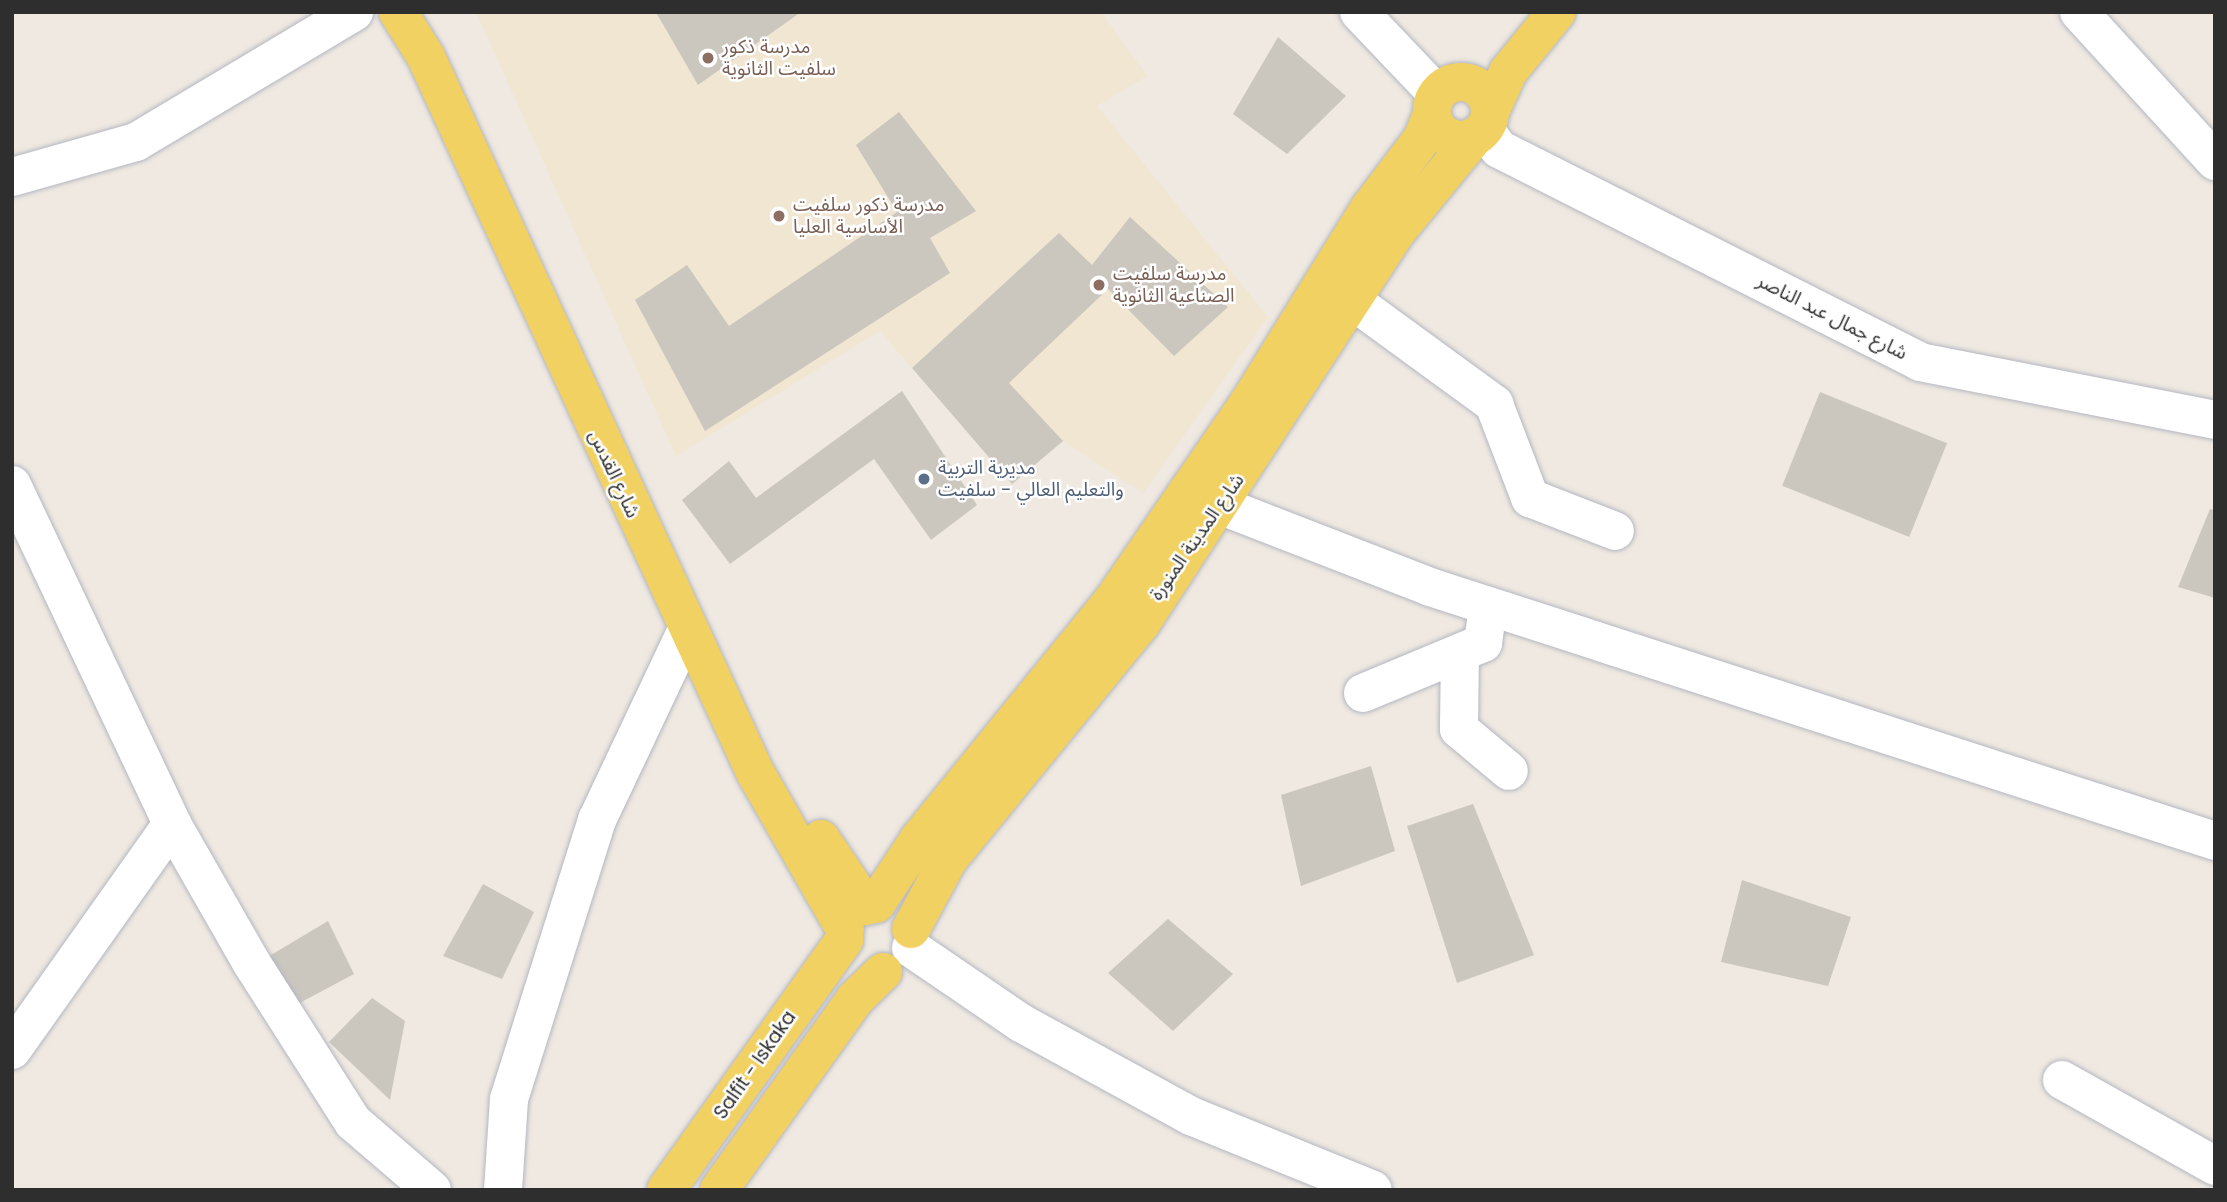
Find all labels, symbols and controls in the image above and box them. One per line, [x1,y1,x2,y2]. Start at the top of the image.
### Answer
place label: مدرسة ذكور سلفيت الثانوية [722,36,836,80]
marker: مدرسة ذكور سلفيت الثانوية [700,50,716,66]
place label: مدرسة ذكور سلفيت الأساسية العليا [793,194,944,238]
marker: مدرسة ذكور سلفيت الأساسية العليا [771,208,787,224]
place label: مدرسة سلفيت الصناعية الثانوية [1113,263,1235,307]
street label: شارع جمال عبد الناصر [1753,269,1911,365]
marker: مدرسة سلفيت الصناعية الثانوية [1091,277,1107,293]
street label: شارع القدس [584,427,644,521]
place label: مديرية التربية والتعليم العالي - سلفيت [938,457,1124,501]
street label: شارع المدينة المنورة [1145,469,1249,605]
marker: مديرية التربية والتعليم العالي - سلفيت [916,471,932,487]
street label: Salfit - Iskaka [709,1006,801,1124]

